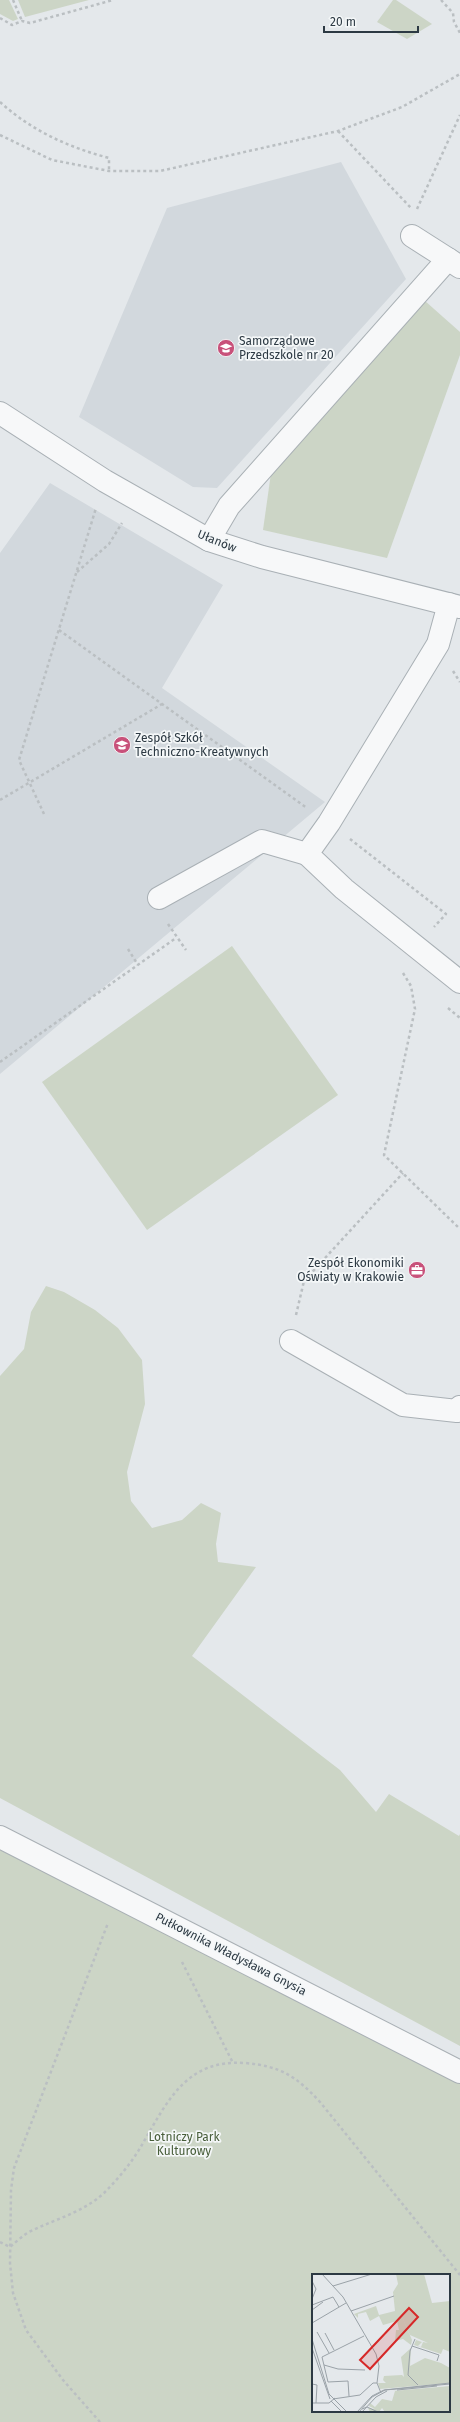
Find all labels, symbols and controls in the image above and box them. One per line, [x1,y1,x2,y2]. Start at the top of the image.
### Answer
scale bar [324,8,418,34]
text: 20 m [330,15,356,29]
place label: Samorządowe Przedszkole nr 20 [239,334,334,362]
school or university icon: Samorządowe Przedszkole nr 20 [216,338,236,358]
street label: Ułanów [195,527,239,555]
place label: Zespół Szkół Techniczno-Kreatywnych [135,731,269,759]
school or university icon: Zespół Szkół Techniczno-Kreatywnych [112,735,132,755]
place label: Zespół Ekonomiki Oświaty w Krakowie [297,1256,404,1284]
office icon: Zespół Ekonomiki Oświaty w Krakowie [407,1260,427,1280]
street label: Pułkownika Władysława Gnysia [153,1910,309,1998]
park label: Lotniczy Park Kulturowy [148,2130,220,2158]
inset map [312,2274,450,2412]

